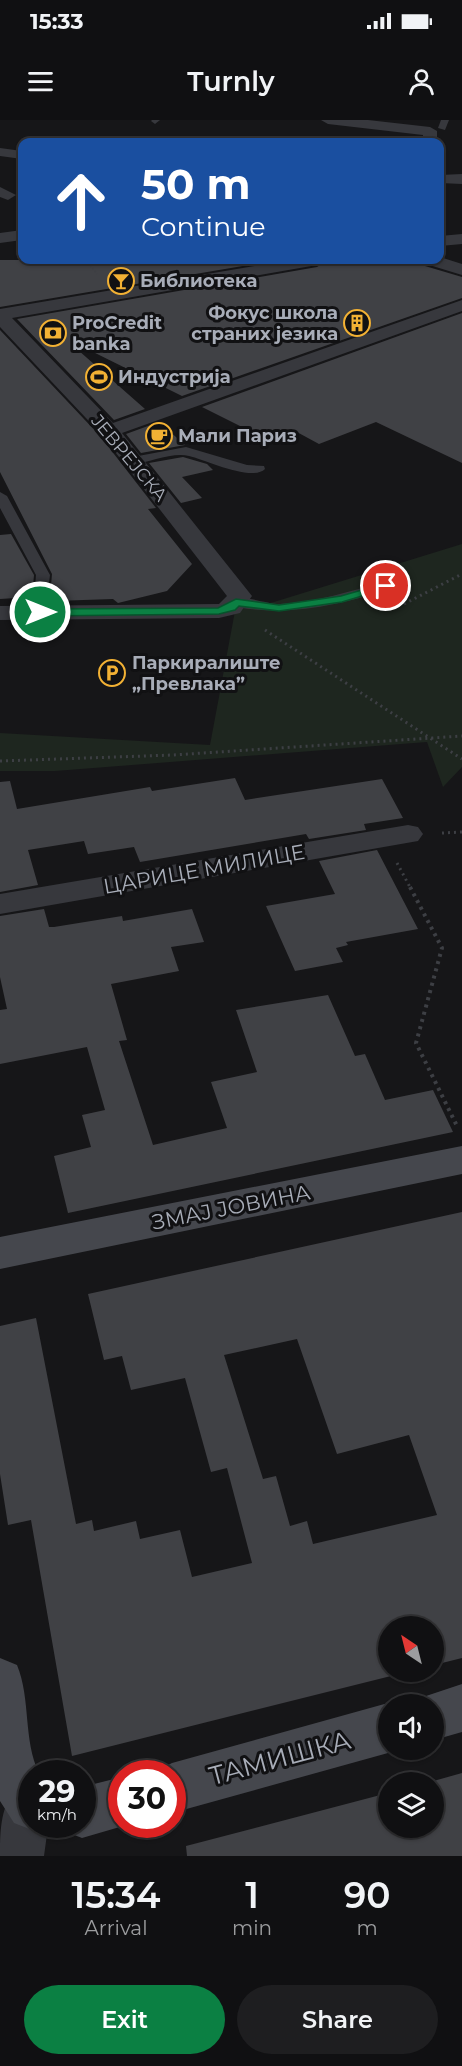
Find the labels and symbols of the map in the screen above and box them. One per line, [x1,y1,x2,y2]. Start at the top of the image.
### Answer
bar icon: Библиотека [106,266,136,296]
place label: Библиотека [140,270,257,292]
place label: Фокус школа страних језика [191,302,338,345]
building icon: Фокус школа страних језика [342,308,372,338]
place label: ProCredit banka [72,312,162,355]
bank icon: ProCredit banka [38,318,68,348]
sports icon: Индустрија [84,362,114,392]
place label: Индустрија [118,366,231,388]
street label: ЈЕВРЕЈСКА [86,410,172,507]
cafe icon: Мали Париз [144,421,174,451]
place label: Мали Париз [178,425,297,447]
pin [360,560,411,611]
position arrow [8,580,72,644]
place label: Паркиралиште „Превлака” [132,652,281,695]
parking icon: Паркиралиште „Превлака” [97,658,127,688]
street label: ЦАРИЦЕ МИЛИЦЕ [101,839,307,899]
street label: ЗМАЈ ЈОВИНА [150,1179,313,1235]
north arrow [378,1616,444,1682]
street label: ТАМИШКА [206,1724,354,1792]
speed limit sign: 30 [108,1760,186,1838]

